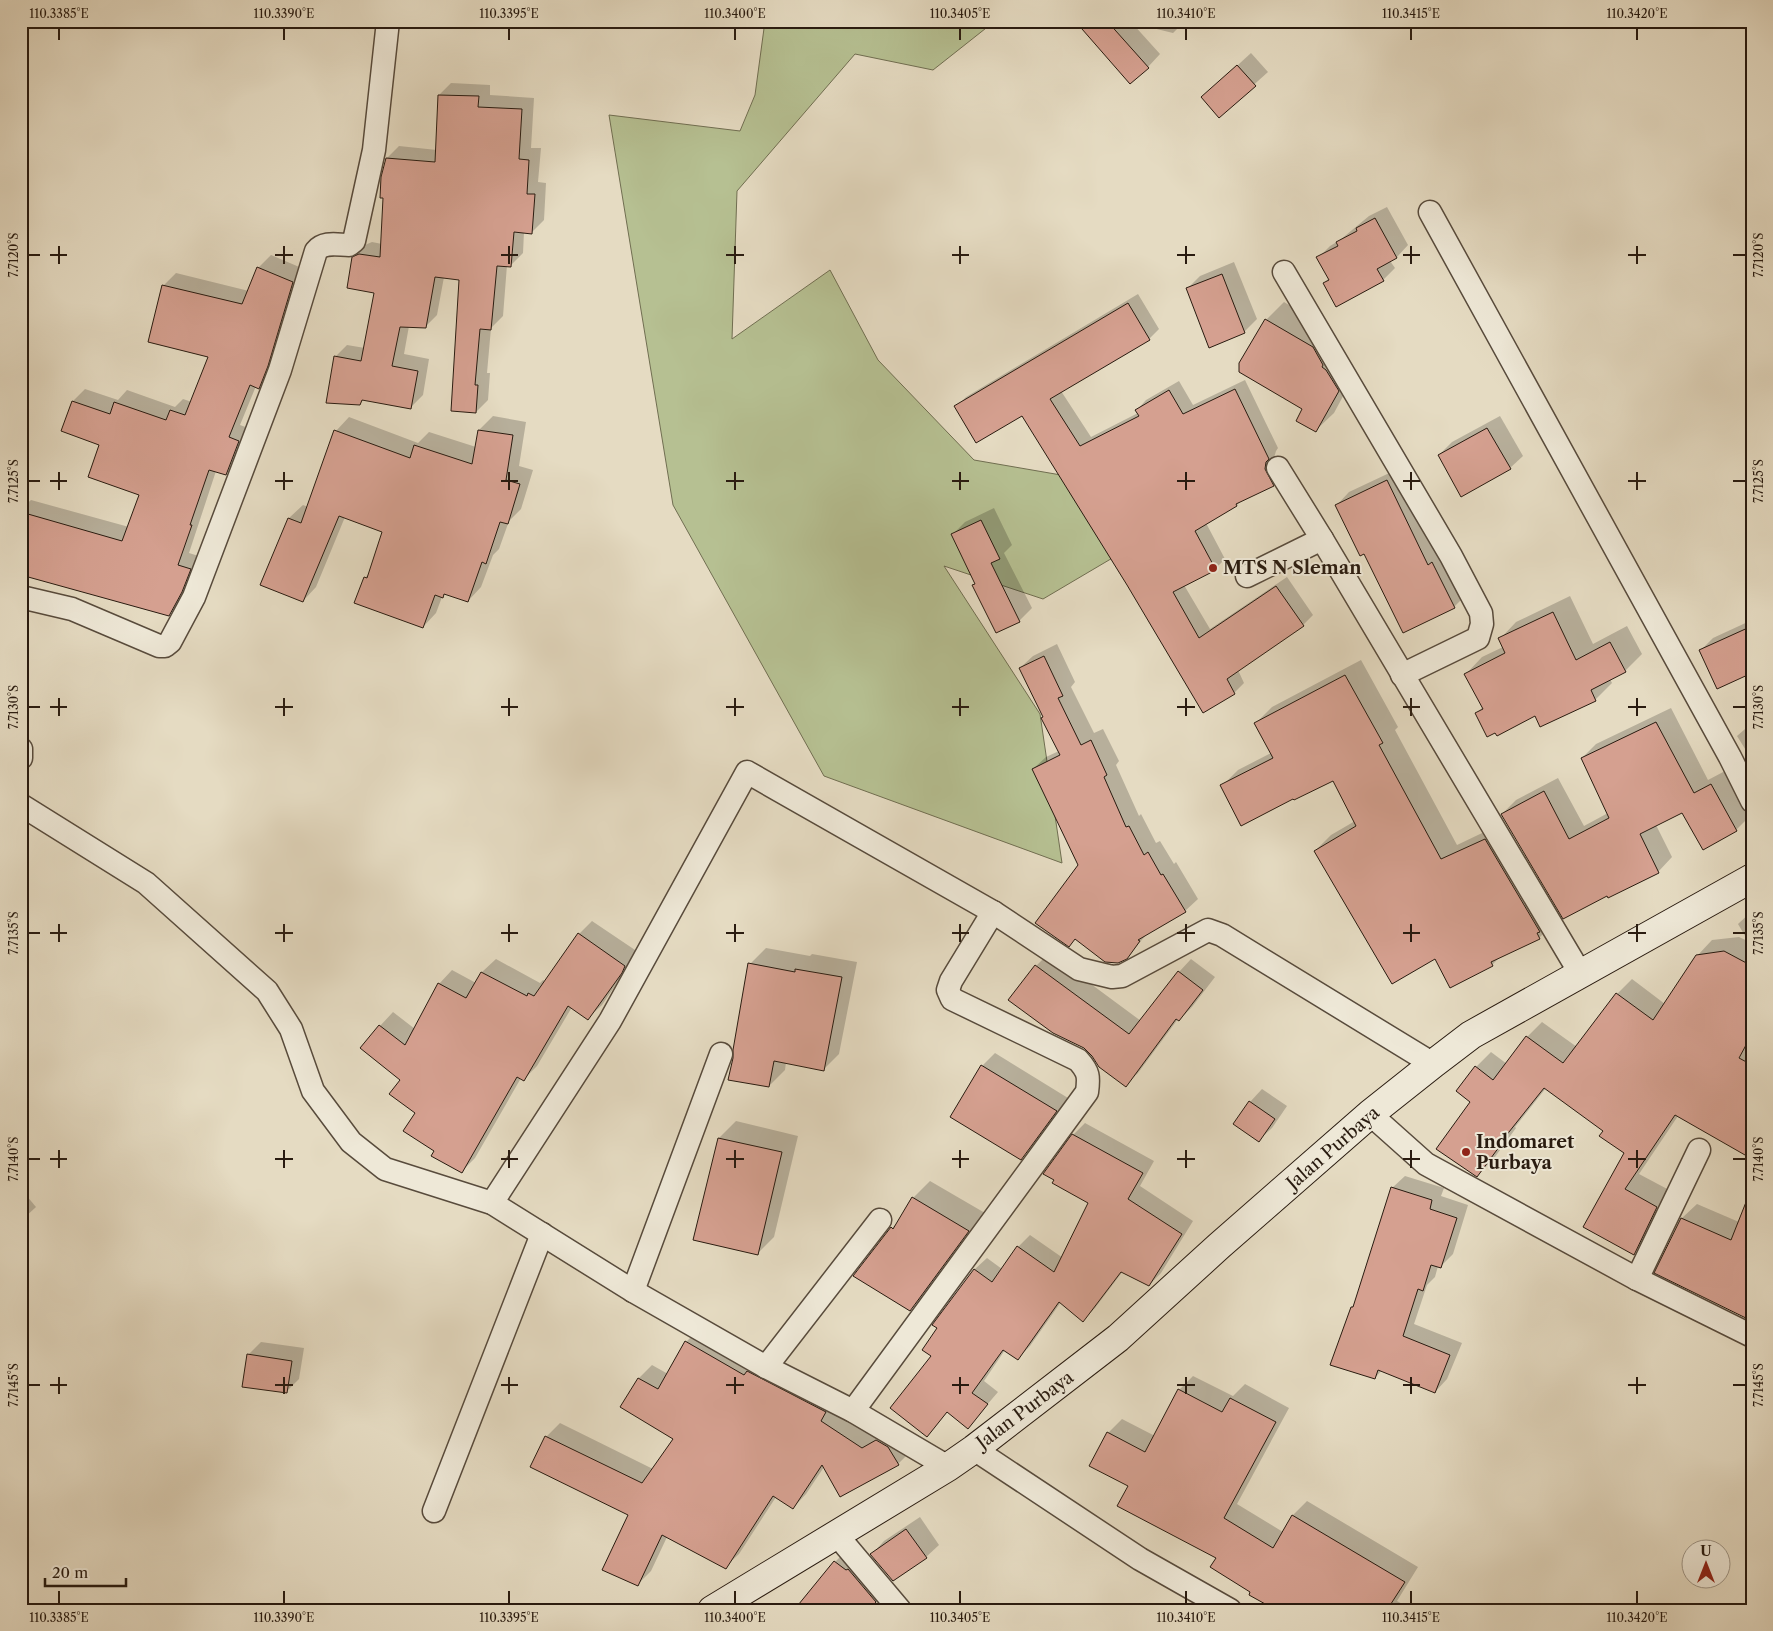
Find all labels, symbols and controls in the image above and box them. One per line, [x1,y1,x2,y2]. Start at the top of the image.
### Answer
text: 110.3385°E [29,6,89,21]
text: 110.3390°E [254,6,314,21]
text: 110.3395°E [479,6,539,21]
text: 110.3400°E [704,6,766,21]
text: 110.3405°E [930,6,990,21]
text: 110.3410°E [1156,6,1216,21]
text: 110.3415°E [1382,6,1440,21]
text: 110.3420°E [1607,6,1667,21]
text: 7.7120°S [6,233,21,277]
text: 7.7120°S [1751,233,1766,277]
text: 7.7125°S [6,459,21,503]
text: 7.7125°S [1751,459,1766,503]
place label: MTS N Sleman [1223,557,1362,579]
marker: MTS N Sleman [1207,562,1219,574]
text: 7.7130°S [6,685,21,729]
text: 7.7130°S [1751,685,1766,729]
text: 7.7135°S [6,911,21,955]
text: 7.7135°S [1751,911,1766,955]
street label: Jalan Purbaya [1280,1101,1384,1196]
place label: Indomaret Purbaya [1476,1131,1575,1174]
text: 7.7140°S [6,1137,21,1181]
text: 7.7140°S [1751,1137,1766,1181]
marker: Indomaret Purbaya [1460,1146,1472,1158]
text: 7.7145°S [6,1363,21,1407]
text: 7.7145°S [1751,1363,1766,1407]
street label: Jalan Purbaya [970,1366,1078,1456]
north arrow [1680,1538,1730,1588]
text: U [1700,1542,1712,1560]
scale bar [45,1556,126,1588]
text: 20 m [52,1563,88,1582]
text: 110.3385°E [29,1610,89,1625]
text: 110.3390°E [254,1610,314,1625]
text: 110.3395°E [479,1610,539,1625]
text: 110.3400°E [704,1610,766,1625]
text: 110.3405°E [930,1610,990,1625]
text: 110.3410°E [1156,1610,1216,1625]
text: 110.3415°E [1382,1610,1440,1625]
text: 110.3420°E [1607,1610,1667,1625]

